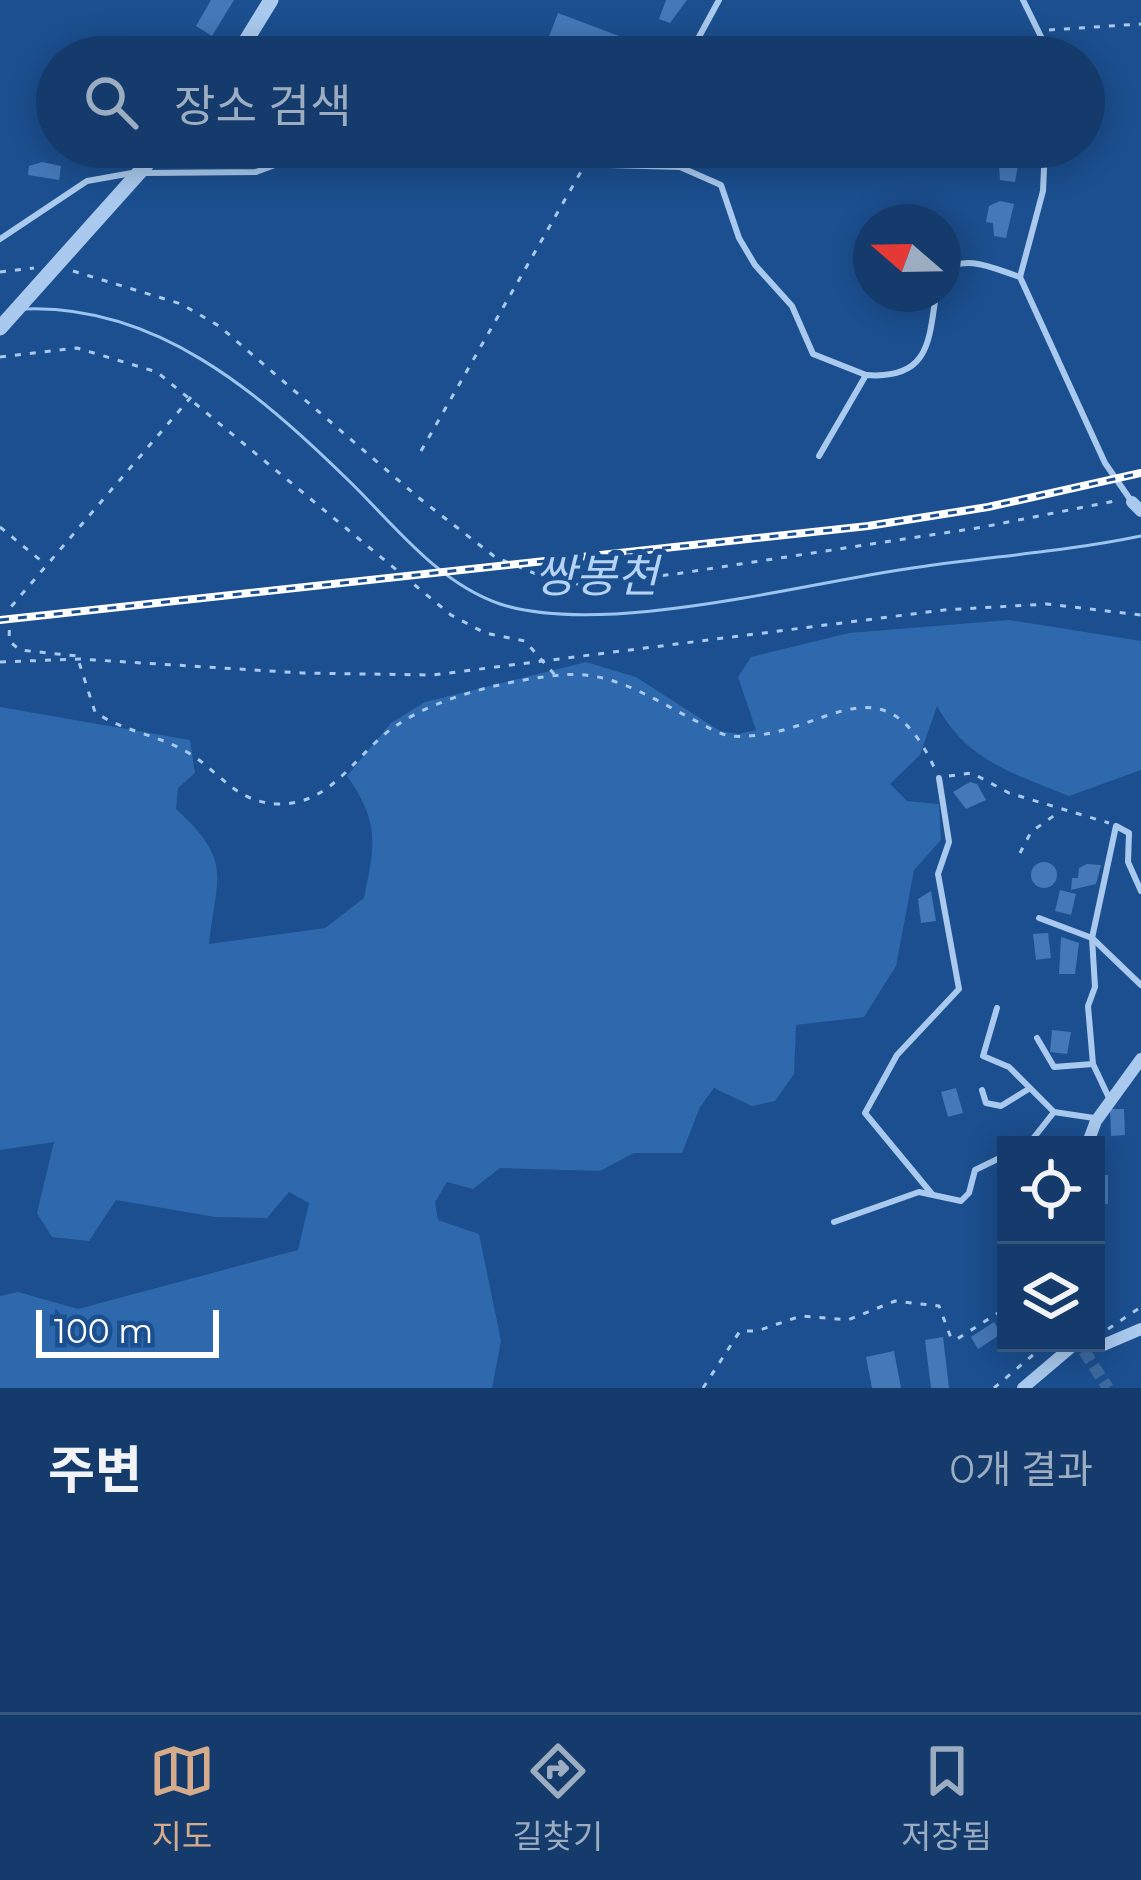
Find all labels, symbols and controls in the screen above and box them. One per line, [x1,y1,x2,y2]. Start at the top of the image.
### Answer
search box [36,36,1105,168]
icon: search [78,69,144,135]
text: 장소 검색 [174,78,351,133]
north arrow [853,204,961,312]
water label: 쌍봉천 [534,548,663,603]
map controls [997,1136,1105,1352]
button: locate [997,1136,1105,1244]
button: layers [997,1244,1105,1352]
scale bar [36,1304,219,1357]
text: 100 m [54,1311,153,1351]
text: 주변 [48,1439,142,1501]
text: 0개 결과 [949,1445,1093,1493]
tab: 지도 [149,1738,215,1858]
tab: 길찾기 [512,1738,603,1858]
tab: 저장됨 [901,1738,992,1858]

